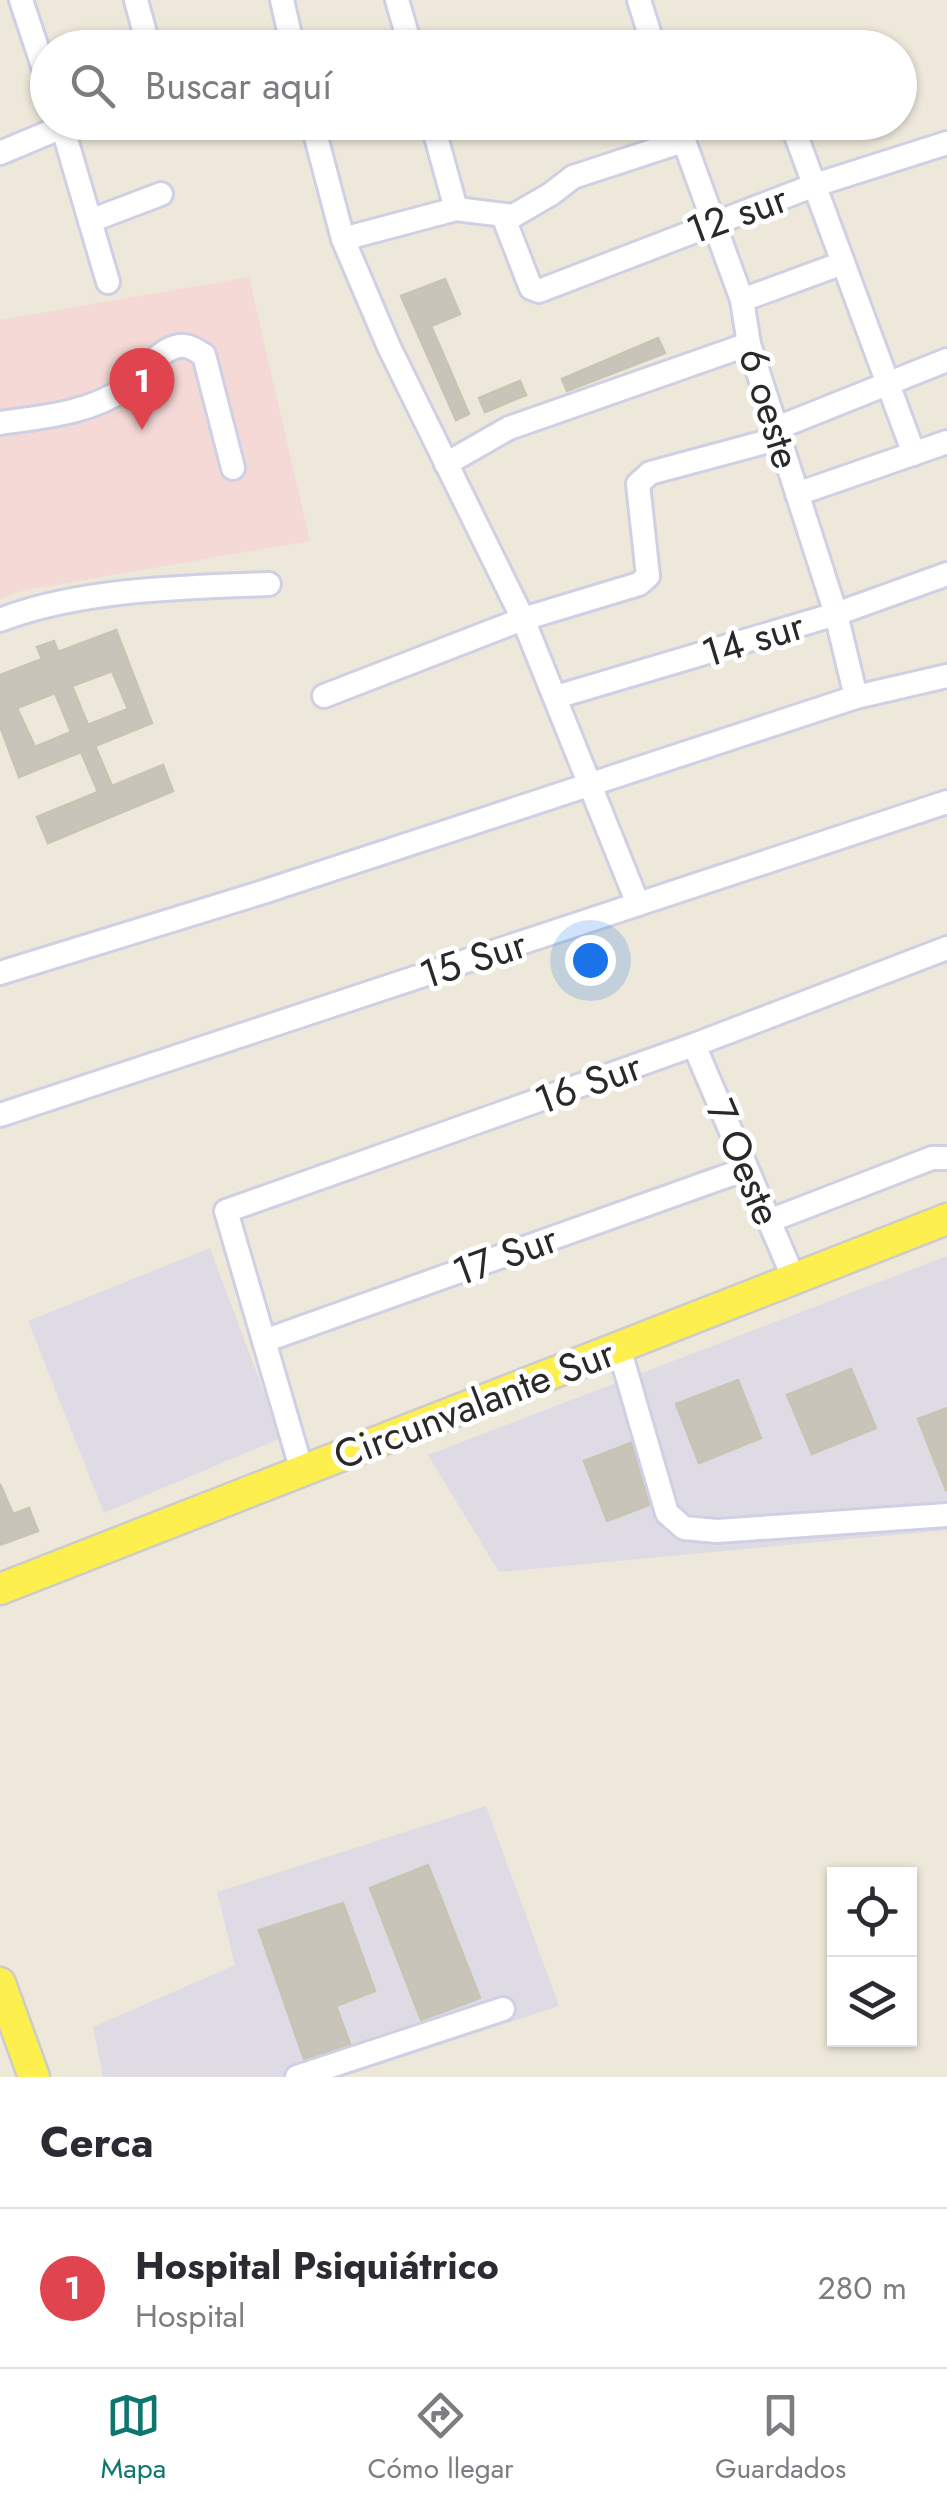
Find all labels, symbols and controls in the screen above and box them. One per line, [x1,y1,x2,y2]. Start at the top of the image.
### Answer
search box [30,30,917,140]
icon: search [65,58,120,113]
text: Buscar aquí [145,58,332,113]
street label: 12 sur [678,169,796,259]
street label: 6 oeste [724,340,816,476]
pin: 1 [110,348,174,430]
street label: 14 sur [695,596,812,682]
street label: 15 Sur [412,914,534,1003]
your location [565,935,616,986]
street label: 16 Sur [527,1037,650,1129]
street label: 7 Oeste [692,1090,796,1234]
street label: 17 Sur [445,1209,566,1301]
street label: Circunvalante Sur [325,1324,623,1484]
map controls [827,1867,917,2047]
button: locate [827,1867,917,1957]
button: layers [827,1957,917,2047]
text: Cerca [40,2112,154,2173]
text: Hospital Psiquiátrico [135,2238,499,2293]
text: 1 [64,2265,81,2311]
text: 280 m [818,2265,907,2311]
text: Hospital [135,2293,245,2339]
tab: Mapa [101,2388,166,2489]
tab: Cómo llegar [367,2388,514,2489]
tab: Guardados [715,2388,846,2489]

